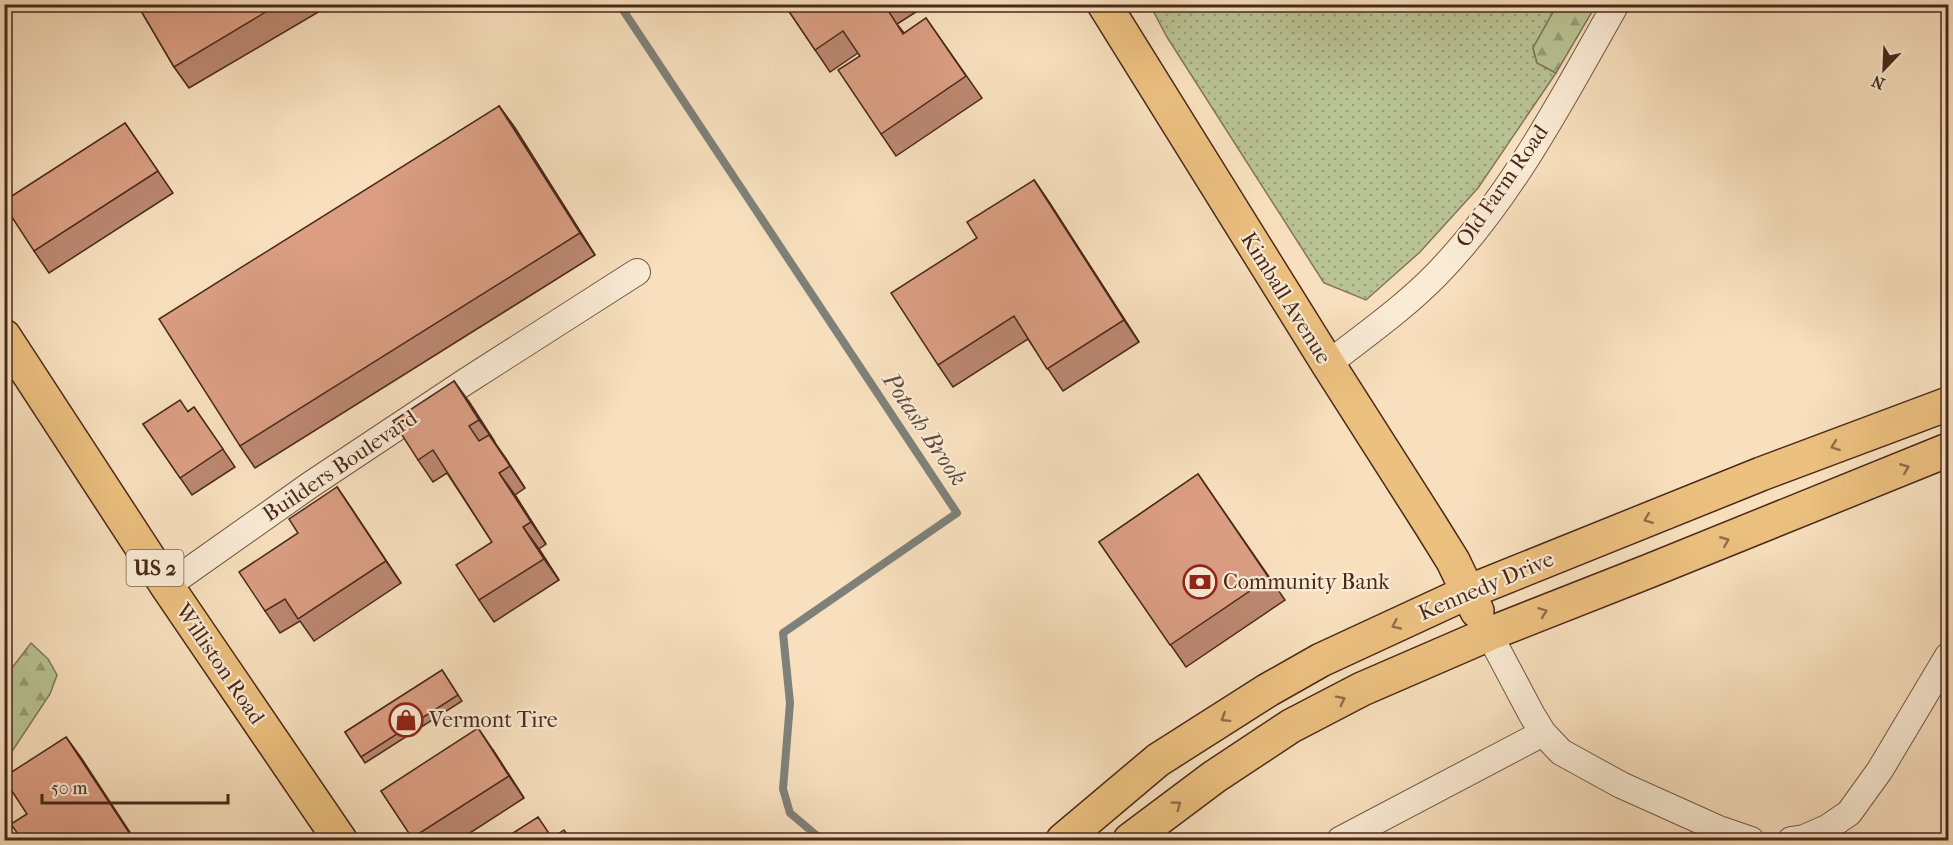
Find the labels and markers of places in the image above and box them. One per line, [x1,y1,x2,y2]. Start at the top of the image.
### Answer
bank icon: Community Bank [1182,564,1218,600]
place label: Community Bank [1223,569,1390,595]
shop icon: Vermont Tire [388,702,424,738]
place label: Vermont Tire [428,707,558,733]

